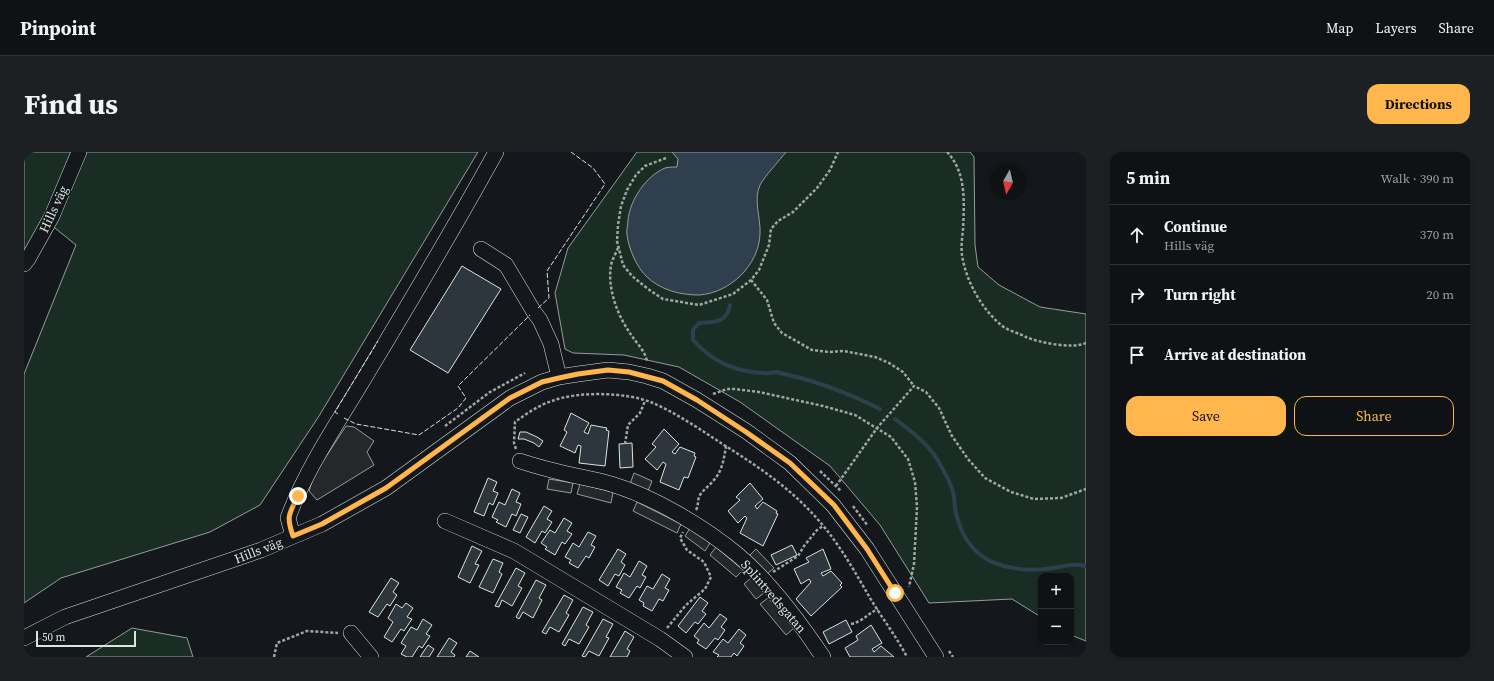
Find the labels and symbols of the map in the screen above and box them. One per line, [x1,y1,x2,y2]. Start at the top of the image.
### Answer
north arrow [990,164,1026,200]
street label: Hills väg [35,183,72,236]
route end [289,487,307,505]
street label: Hills väg [232,533,285,567]
street label: Splintvedsgatan [737,556,810,637]
route start [886,584,904,602]
scale bar [36,629,136,648]

